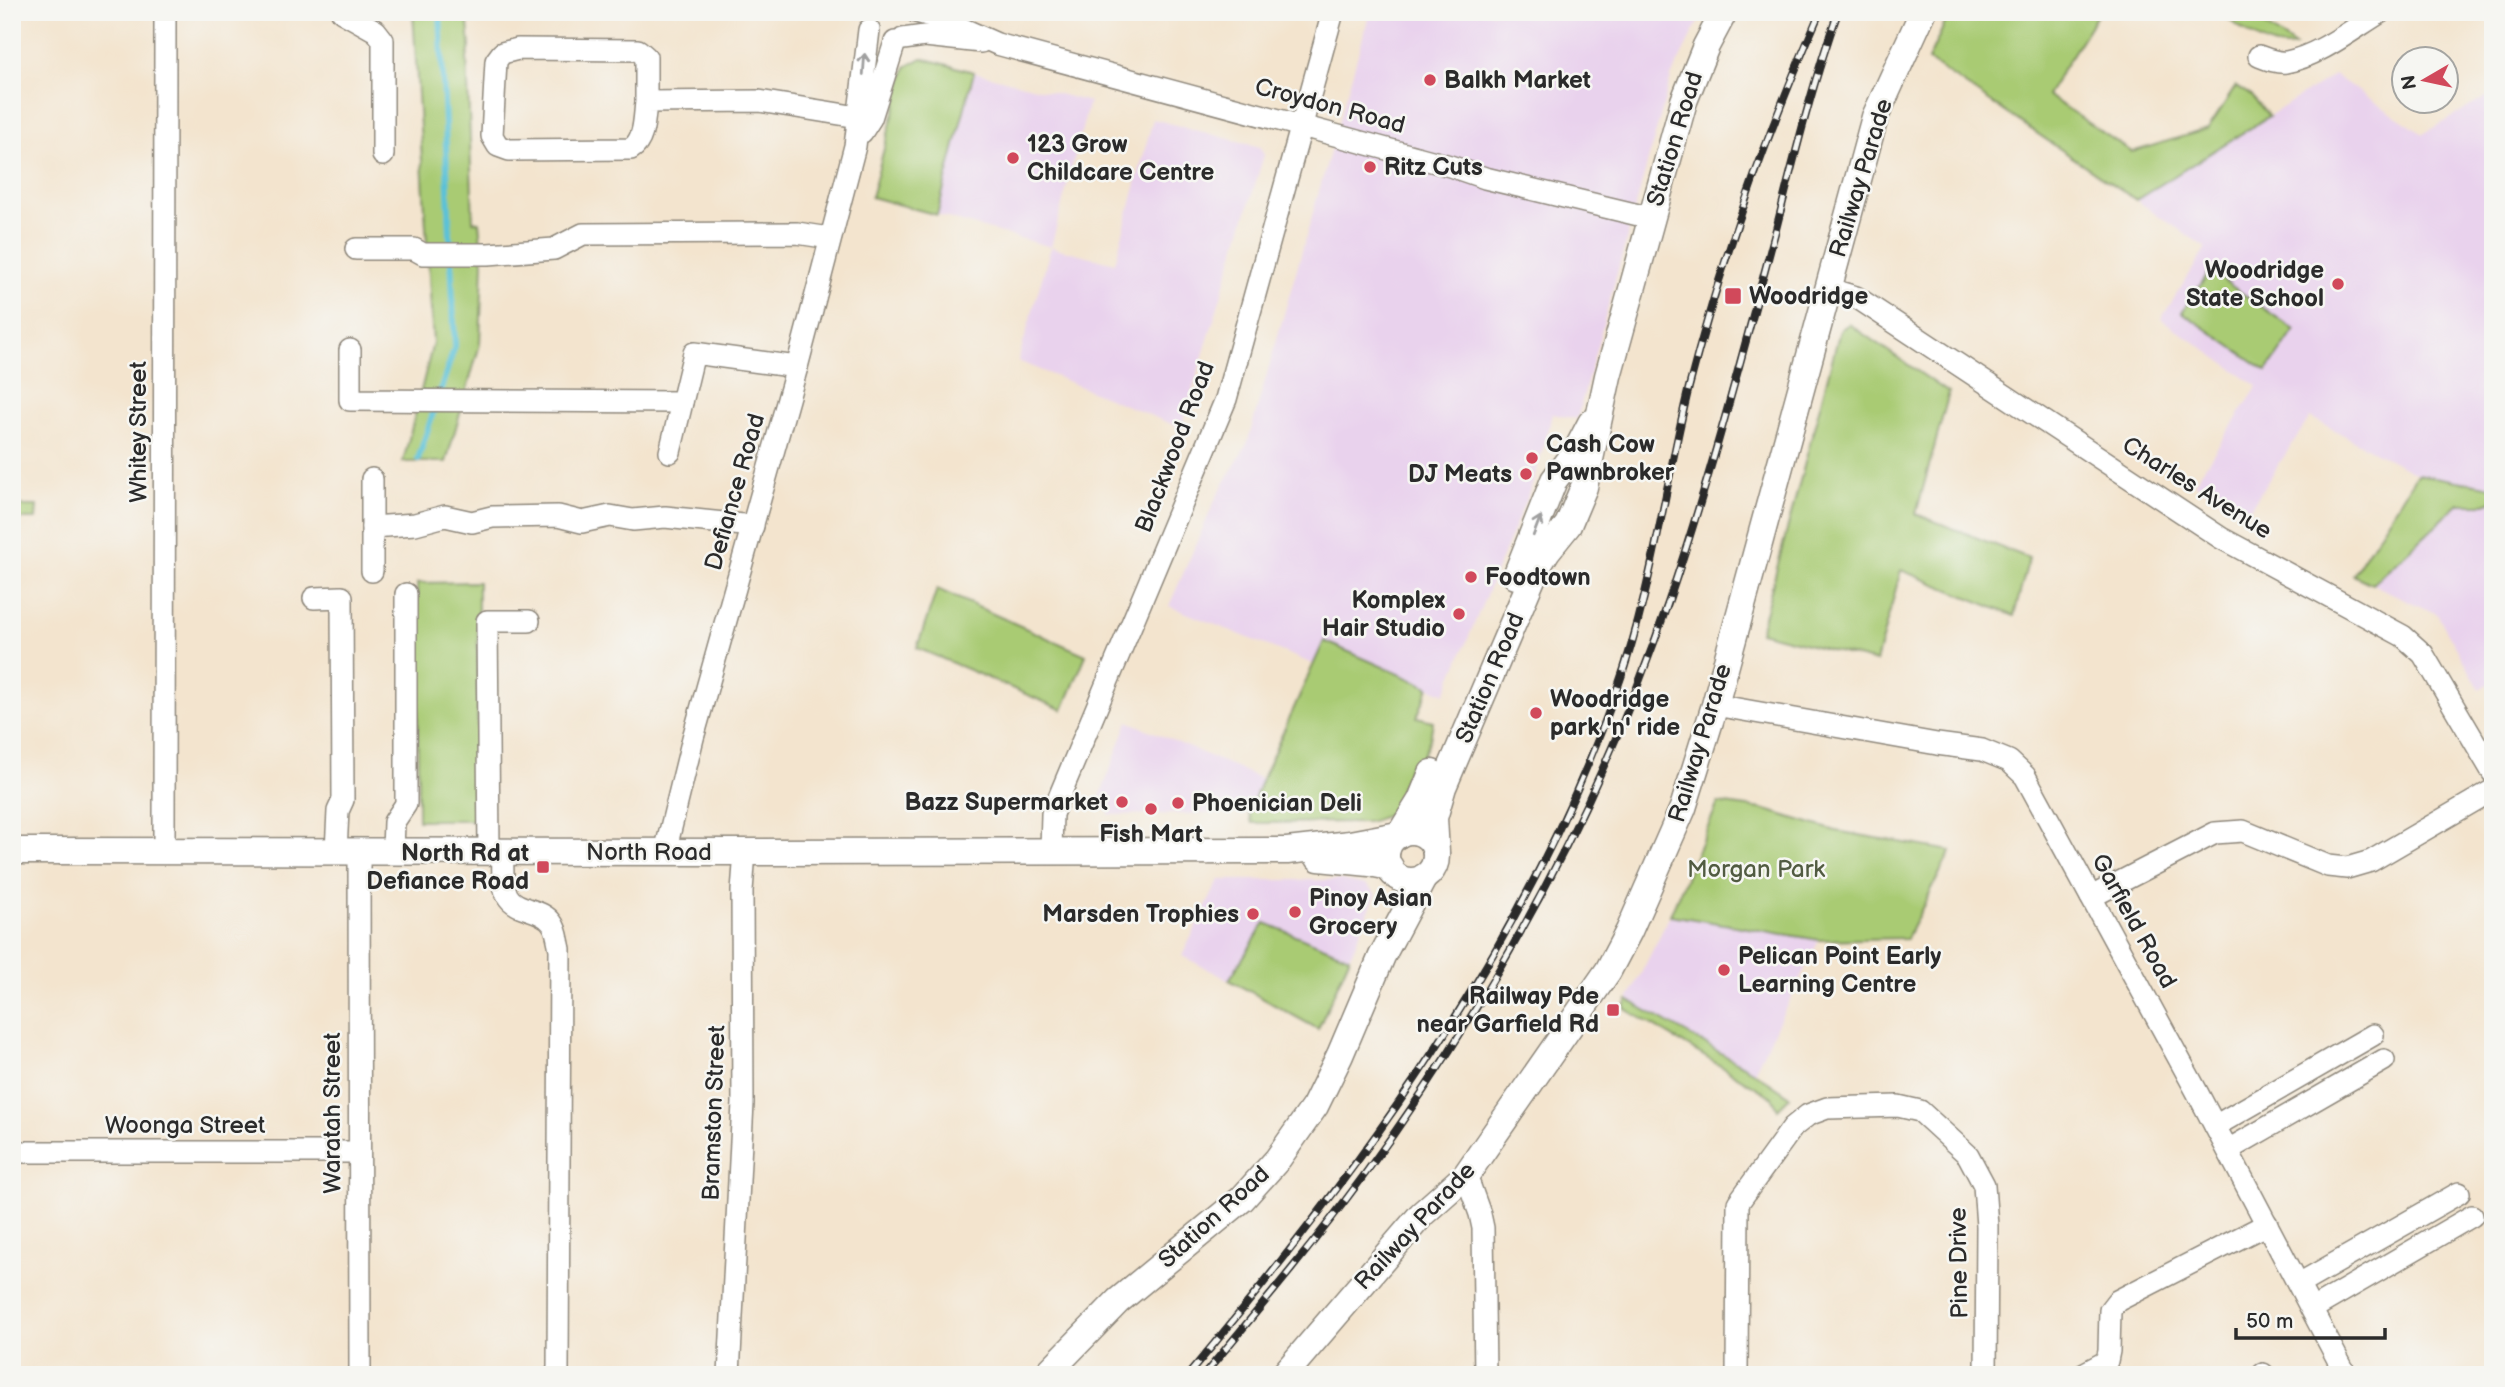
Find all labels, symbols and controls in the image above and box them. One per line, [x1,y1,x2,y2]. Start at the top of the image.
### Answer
north arrow [2390,46,2460,116]
one-way arrow [858,52,871,75]
place label: Balkh Market [1444,66,1591,95]
street label: Station Road [1641,68,1709,210]
street label: Croydon Road [1252,72,1408,140]
marker: Balkh Market [1422,72,1438,88]
text: N [2397,74,2422,91]
street label: Railway Parade [1823,95,1899,261]
place label: 123 Grow Childcare Centre [1027,130,1214,187]
marker: 123 Grow Childcare Centre [1005,150,1021,166]
place label: Ritz Cuts [1384,153,1483,182]
marker: Ritz Cuts [1362,159,1378,175]
place label: Woodridge State School [2186,256,2324,313]
marker: Woodridge State School [2330,276,2346,292]
place label: Woodridge [1749,282,1868,311]
marker: Woodridge [1723,286,1743,306]
street label: Blackwood Road [1129,357,1221,537]
street label: Whitey Street [124,361,153,503]
street label: Defiance Road [699,410,771,574]
place label: Cash Cow Pawnbroker [1546,430,1675,487]
street label: Charles Avenue [2117,430,2277,546]
marker: Cash Cow Pawnbroker [1524,450,1540,466]
place label: DJ Meats [1408,460,1512,489]
marker: DJ Meats [1518,466,1534,482]
one-way arrow [1531,515,1544,537]
place label: Foodtown [1485,563,1591,592]
marker: Foodtown [1463,569,1479,585]
place label: Komplex Hair Studio [1322,586,1445,643]
marker: Komplex Hair Studio [1451,606,1467,622]
street label: Station Road [1449,608,1531,748]
street label: Railway Parade [1662,660,1738,826]
place label: Woodridge park 'n' ride [1550,685,1680,742]
marker: Woodridge park 'n' ride [1528,705,1544,721]
place label: Bazz Supermarket [904,788,1108,817]
place label: Phoenician Deli [1192,789,1362,818]
marker: Bazz Supermarket [1114,794,1130,810]
marker: Phoenician Deli [1170,795,1186,811]
marker: Fish Mart [1143,801,1159,817]
place label: Fish Mart [1099,820,1203,849]
street label: North Road [586,838,712,867]
place label: North Rd at Defiance Road [366,839,529,896]
street label: Garfield Road [2085,849,2183,993]
park label: Morgan Park [1687,855,1825,884]
marker: North Rd at Defiance Road [535,859,551,875]
place label: Pinoy Asian Grocery [1309,884,1432,941]
place label: Marsden Trophies [1042,900,1239,929]
marker: Pinoy Asian Grocery [1287,904,1303,920]
marker: Marsden Trophies [1245,906,1261,922]
place label: Pelican Point Early Learning Centre [1738,942,1941,999]
marker: Pelican Point Early Learning Centre [1716,962,1732,978]
place label: Railway Pde near Garfield Rd [1416,982,1599,1039]
marker: Railway Pde near Garfield Rd [1605,1002,1621,1018]
street label: Bramston Street [696,1024,732,1201]
street label: Waratah Street [318,1032,347,1194]
street label: Woonga Street [105,1111,266,1140]
street label: Railway Parade [1348,1156,1482,1296]
street label: Station Road [1152,1160,1276,1274]
street label: Pine Drive [1944,1207,1974,1319]
scale bar [2236,1296,2384,1340]
text: 50 m [2246,1309,2293,1334]

